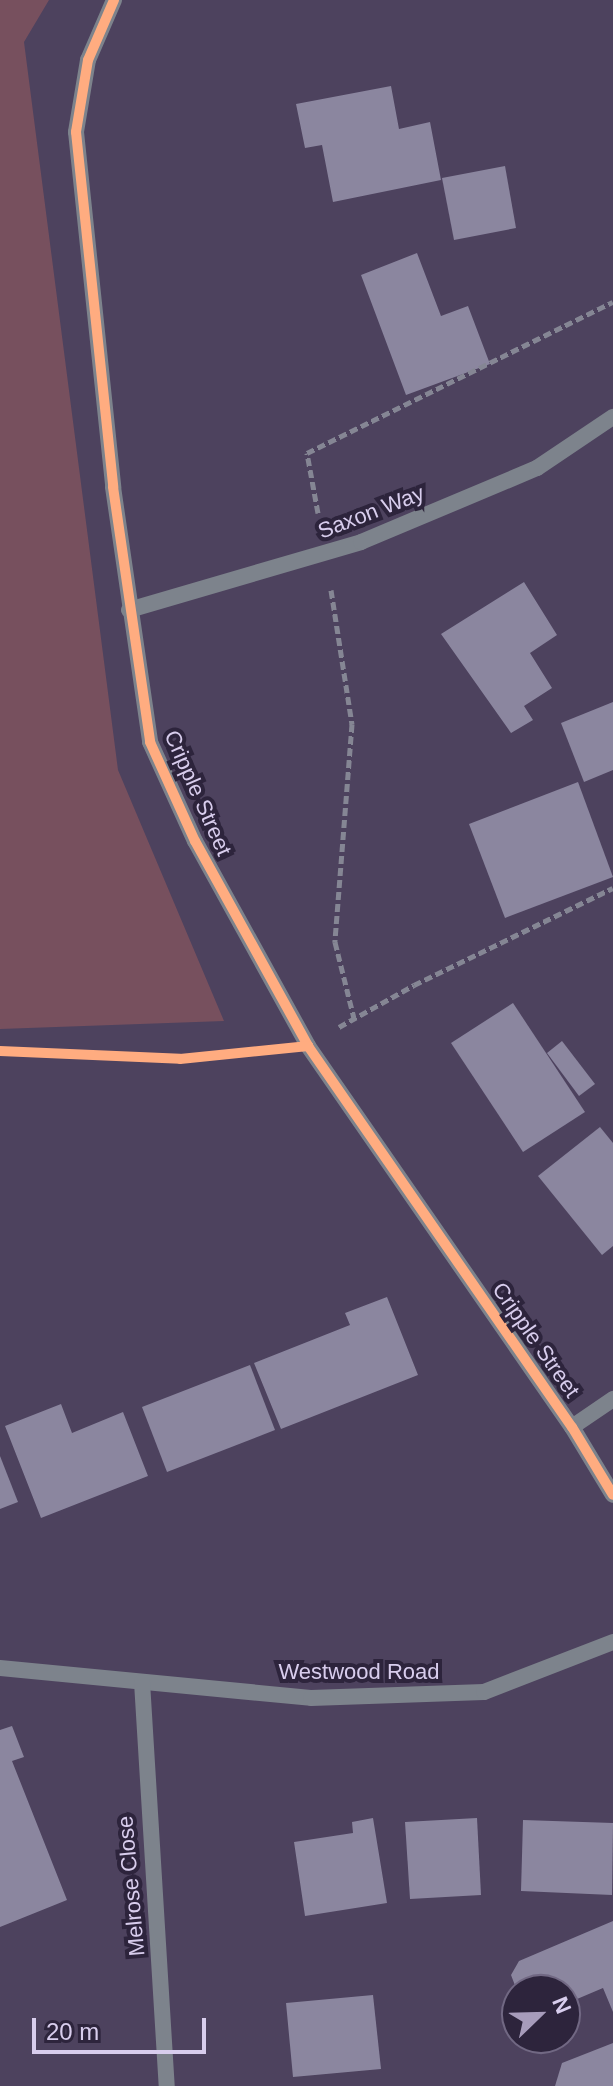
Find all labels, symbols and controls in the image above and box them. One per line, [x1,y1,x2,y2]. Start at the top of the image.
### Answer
street label: Saxon Way [314,480,428,544]
street label: Cripple Street [159,726,237,860]
street label: Cripple Street [487,1277,585,1403]
street label: Westwood Road [278,1659,440,1685]
street label: Melrose Close [112,1815,150,1957]
north arrow [501,1974,581,2054]
text: N [547,1993,576,2017]
scale bar [36,2002,210,2052]
text: 20 m [46,2018,99,2045]

